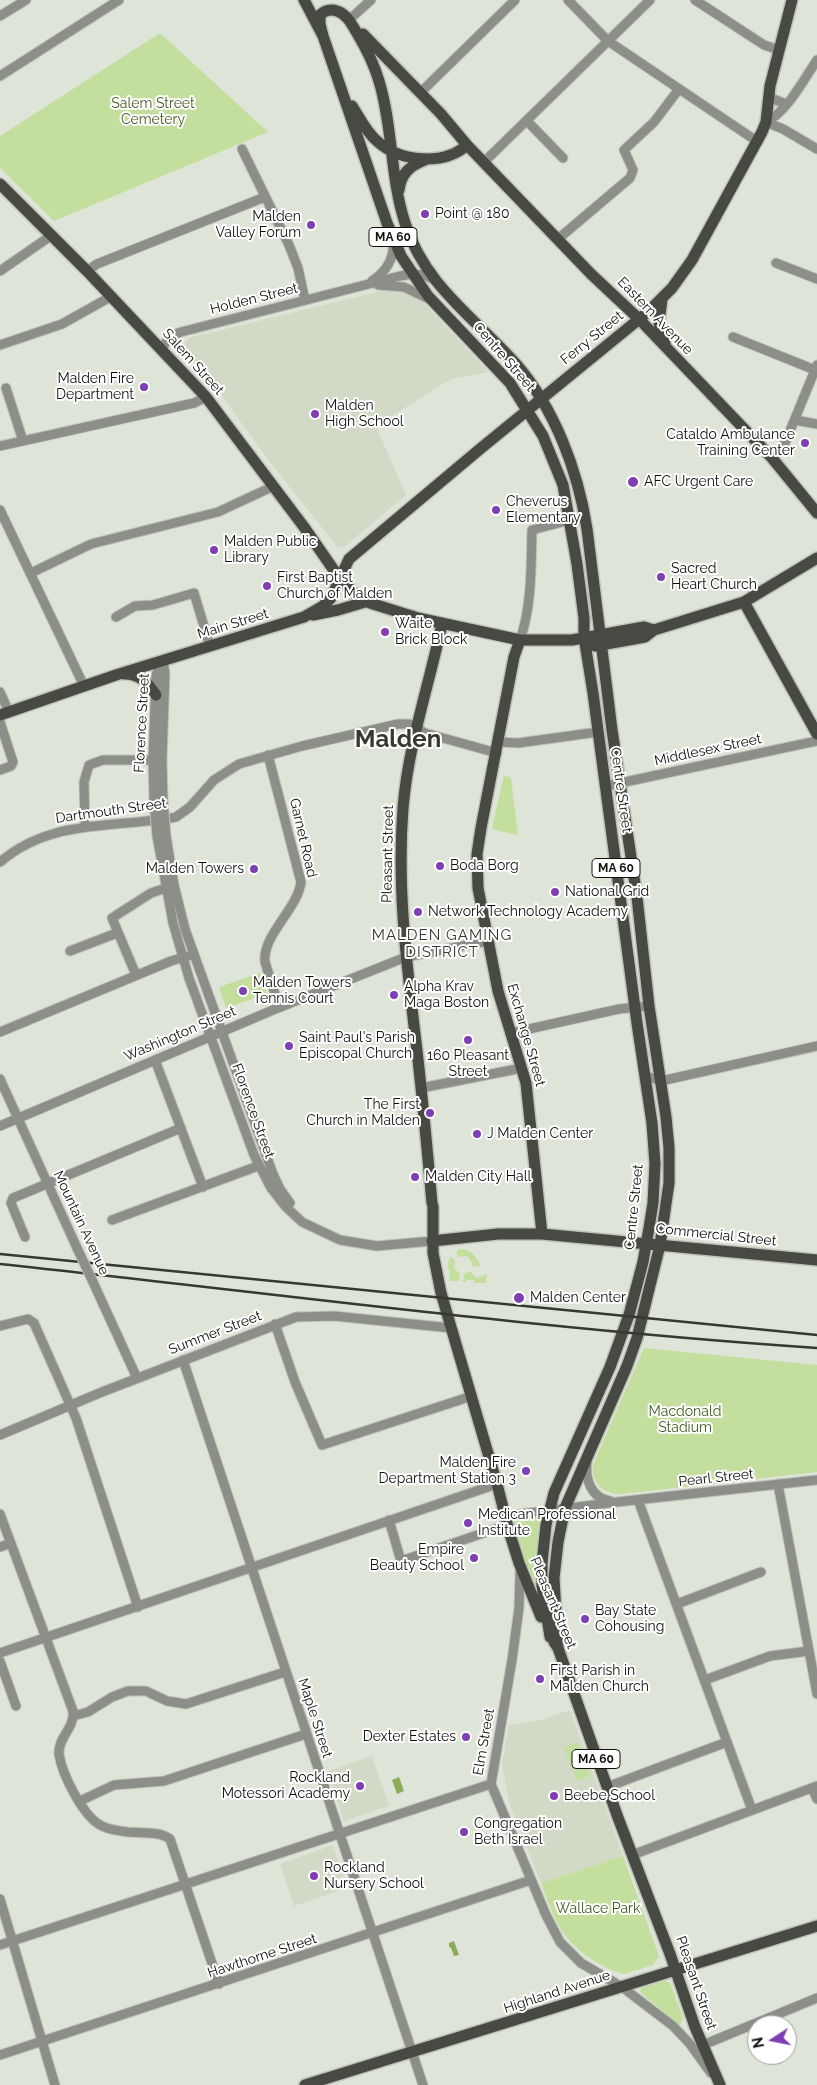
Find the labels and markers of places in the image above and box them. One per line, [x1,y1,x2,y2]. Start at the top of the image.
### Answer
place label: Point @ 180 [435,206,509,222]
marker: Point @ 180 [419,208,431,220]
place label: Malden Valley Forum [216,209,301,242]
marker: Malden Valley Forum [305,219,317,231]
place label: Malden Fire Department [56,371,134,404]
marker: Malden Fire Department [138,381,150,393]
place label: Malden High School [325,398,404,431]
marker: Malden High School [309,408,321,420]
place label: Cataldo Ambulance Training Center [666,427,795,460]
marker: Cataldo Ambulance Training Center [799,437,811,449]
place label: AFC Urgent Care [644,474,753,490]
marker: AFC Urgent Care [626,475,640,489]
place label: Cheverus Elementary [506,494,581,526]
marker: Cheverus Elementary [490,504,502,516]
place label: Malden Public Library [224,534,317,566]
marker: Malden Public Library [208,544,220,556]
place label: Sacred Heart Church [671,561,757,594]
place label: First Baptist Church of Malden [277,570,392,602]
marker: Sacred Heart Church [655,571,667,583]
marker: First Baptist Church of Malden [261,580,273,592]
place label: Waite Brick Block [395,616,468,648]
marker: Waite Brick Block [379,626,391,638]
place label: Boda Borg [450,858,519,874]
marker: Boda Borg [434,860,446,872]
place label: Malden Towers [146,861,244,877]
marker: Malden Towers [248,863,260,875]
place label: National Grid [565,884,649,900]
marker: National Grid [549,886,561,898]
place label: Network Technology Academy [428,904,628,920]
marker: Network Technology Academy [412,906,424,918]
place label: Malden Towers Tennis Court [253,975,351,1008]
place label: Alpha Krav Maga Boston [404,979,489,1012]
marker: Malden Towers Tennis Court [237,985,249,997]
marker: Alpha Krav Maga Boston [388,989,400,1001]
place label: Saint Paul's Parish Episcopal Church [299,1030,415,1062]
marker: 160 Pleasant Street [462,1034,474,1046]
marker: Saint Paul's Parish Episcopal Church [283,1040,295,1052]
place label: 160 Pleasant Street [427,1048,509,1080]
place label: The First Church in Malden [306,1097,420,1130]
marker: The First Church in Malden [424,1107,436,1119]
place label: J Malden Center [487,1126,593,1142]
marker: J Malden Center [471,1128,483,1140]
place label: Malden City Hall [425,1169,531,1185]
marker: Malden City Hall [409,1171,421,1183]
place label: Malden Center [530,1290,626,1306]
marker: Malden Center [512,1291,526,1305]
place label: Malden Fire Department Station 3 [379,1455,516,1488]
marker: Malden Fire Department Station 3 [520,1465,532,1477]
place label: Medican Professional Institute [478,1507,616,1540]
marker: Medican Professional Institute [462,1517,474,1529]
place label: Empire Beauty School [370,1542,464,1574]
marker: Empire Beauty School [468,1552,480,1564]
place label: Bay State Cohousing [595,1603,664,1635]
marker: Bay State Cohousing [579,1613,591,1625]
place label: First Parish in Malden Church [550,1663,649,1695]
marker: First Parish in Malden Church [534,1673,546,1685]
place label: Dexter Estates [363,1729,456,1745]
marker: Dexter Estates [460,1731,472,1743]
place label: Rockland Motessori Academy [222,1770,350,1802]
marker: Rockland Motessori Academy [354,1780,366,1792]
place label: Beebe School [564,1788,655,1804]
marker: Beebe School [548,1790,560,1802]
place label: Congregation Beth Israel [474,1816,562,1848]
marker: Congregation Beth Israel [458,1826,470,1838]
place label: Rockland Nursery School [324,1860,424,1892]
marker: Rockland Nursery School [308,1870,320,1882]

